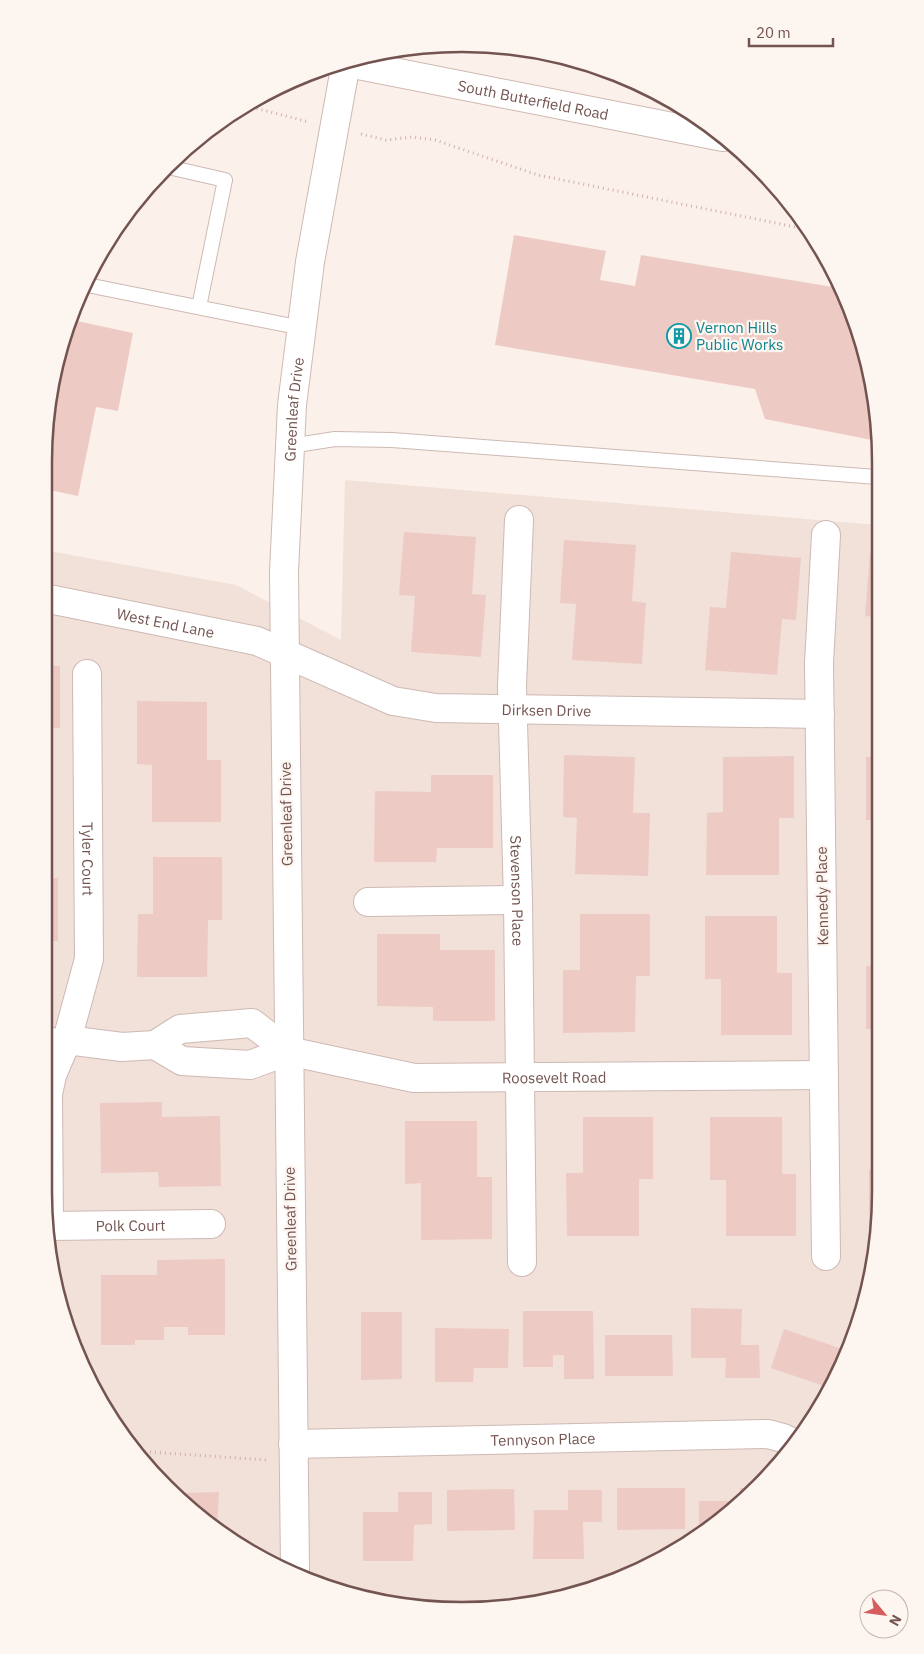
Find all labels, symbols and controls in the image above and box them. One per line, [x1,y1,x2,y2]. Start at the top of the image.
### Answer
scale bar [749,15,833,47]
text: 20 m [756,23,791,42]
street label: South Butterfield Road [456,75,610,124]
place label: Vernon Hills Public Works [696,318,783,354]
building icon: Vernon Hills Public Works [666,323,692,349]
street label: Greenleaf Drive [280,356,307,462]
street label: West End Lane [115,603,216,642]
street label: Dirksen Drive [502,700,591,720]
street label: Greenleaf Drive [276,762,296,866]
street label: Tyler Court [79,822,98,896]
street label: Stevenson Place [507,835,528,946]
street label: Kennedy Place [812,846,832,946]
street label: Roosevelt Road [502,1067,606,1087]
street label: Greenleaf Drive [280,1167,300,1271]
street label: Polk Court [96,1215,166,1235]
street label: Tennyson Place [490,1428,596,1449]
north arrow [859,1589,909,1639]
text: N [885,1612,906,1629]

